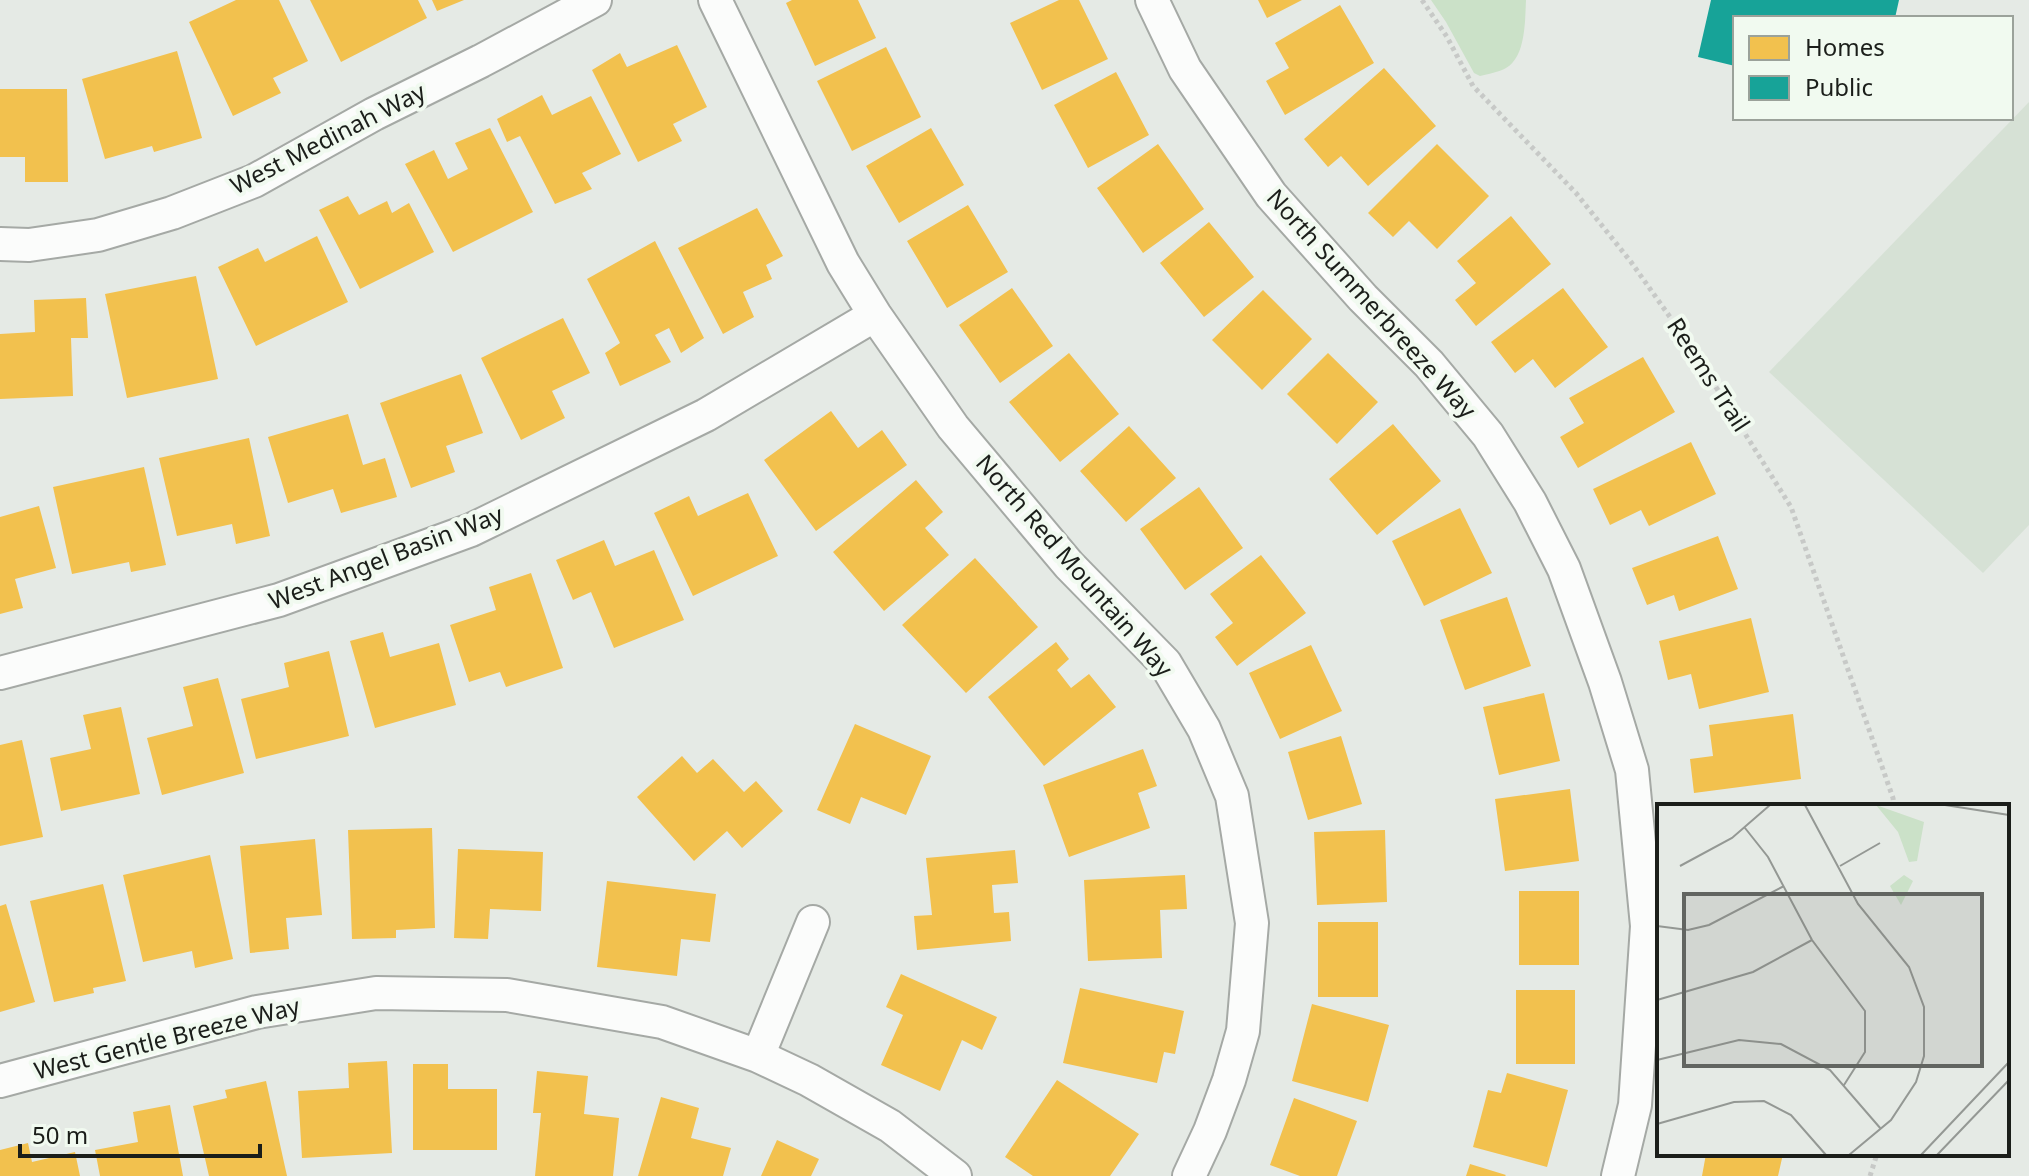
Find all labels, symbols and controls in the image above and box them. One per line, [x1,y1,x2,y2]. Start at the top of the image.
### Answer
legend [1733,16,2013,120]
text: Homes [1805,30,1885,63]
text: Public [1805,70,1873,103]
street label: West Medinah Way [224,74,431,201]
street label: North Summerbreeze Way [1260,181,1485,425]
street label: Reems Trail [1660,311,1758,438]
street label: North Red Mountain Way [969,447,1181,684]
street label: West Angel Basin Way [264,496,508,616]
inset map [1657,804,2009,1156]
street label: West Gentle Breeze Way [30,988,304,1087]
scale bar [20,1108,260,1158]
text: 50 m [32,1118,88,1151]

